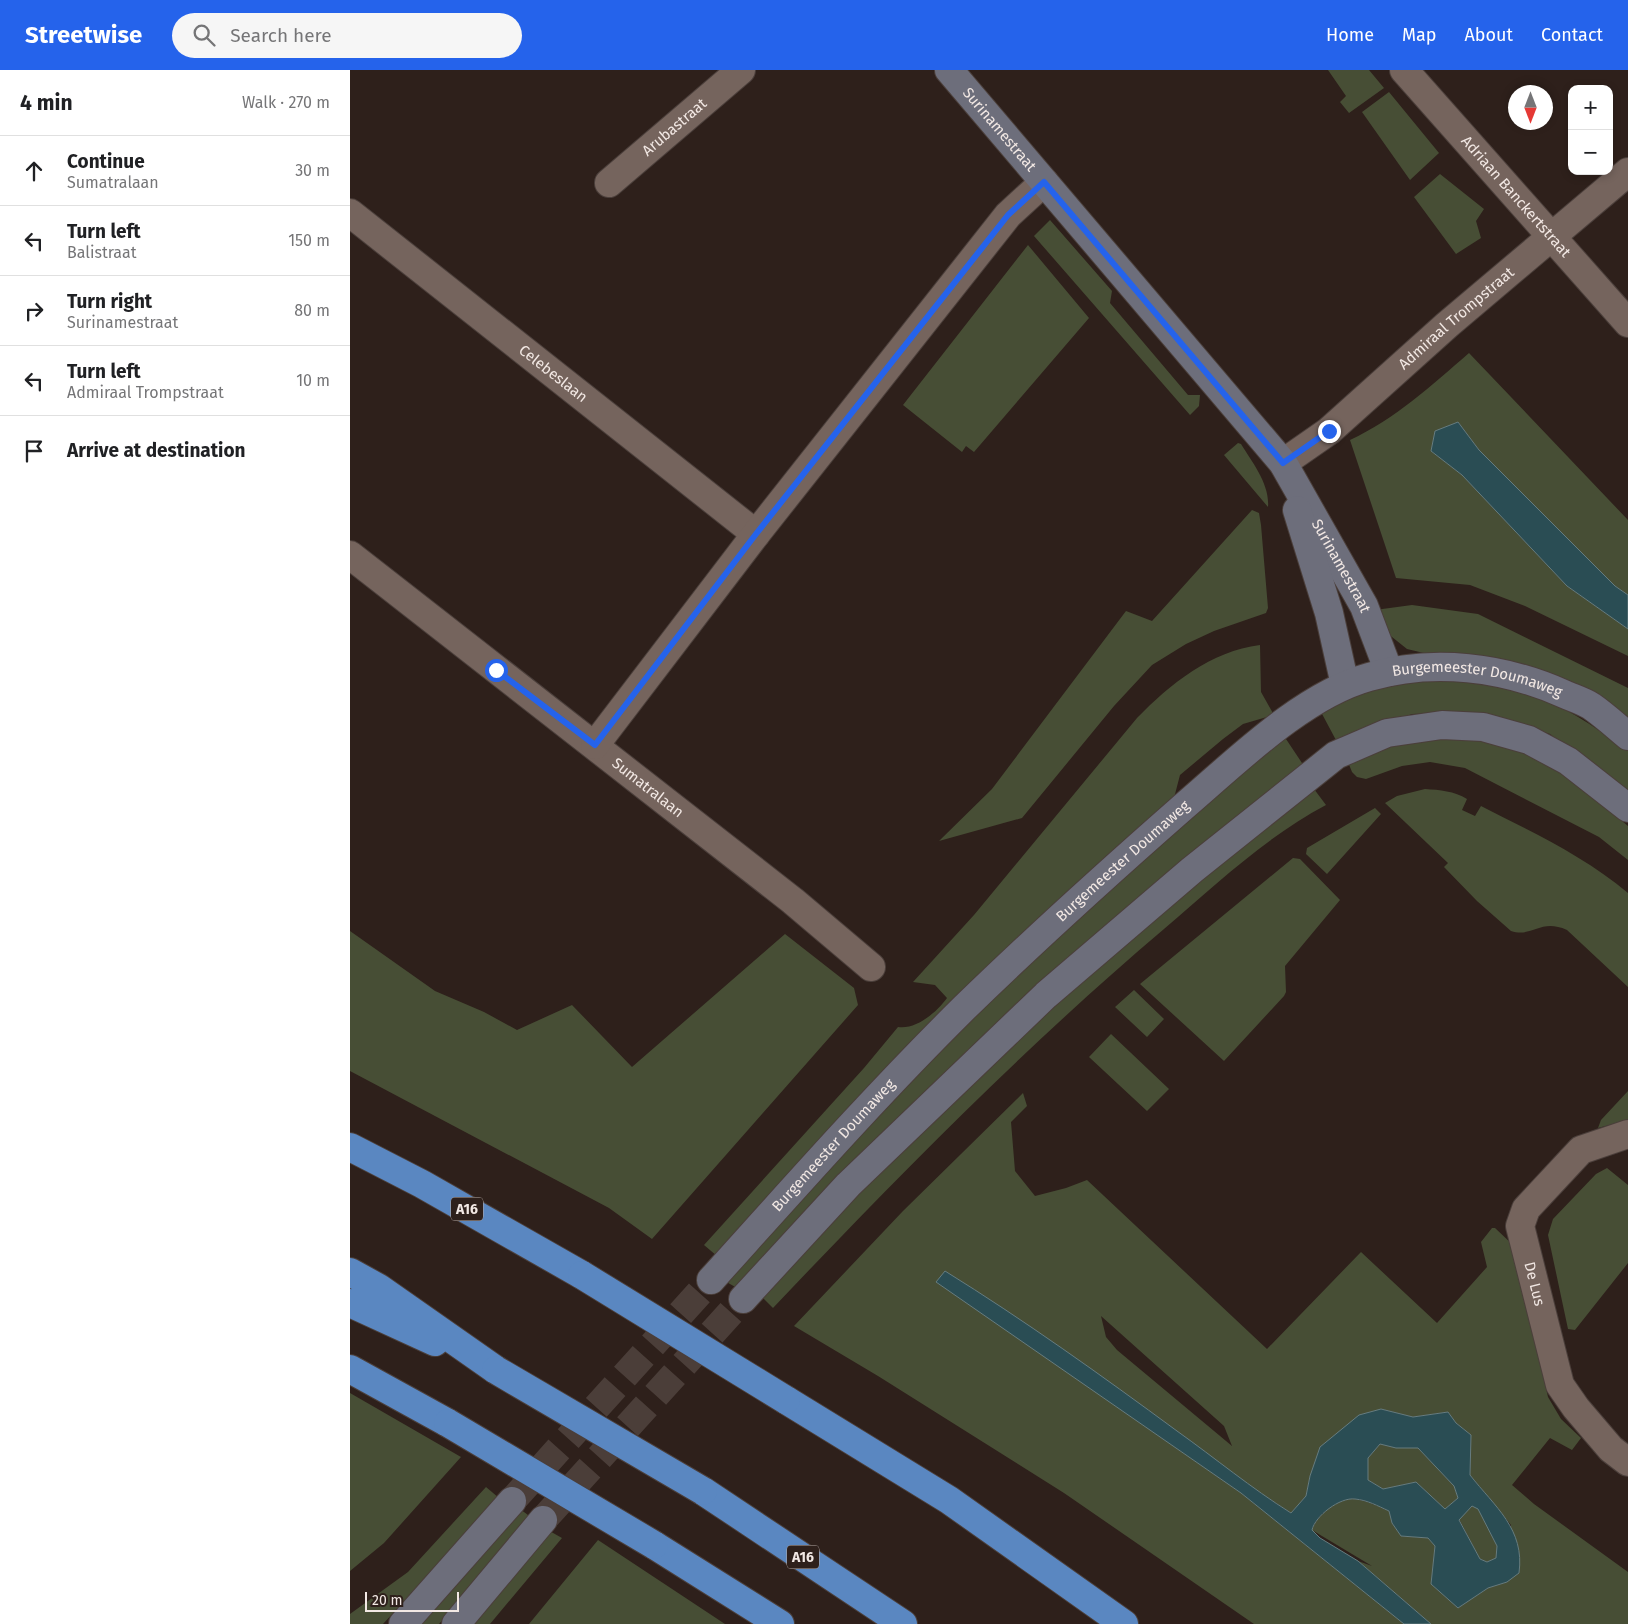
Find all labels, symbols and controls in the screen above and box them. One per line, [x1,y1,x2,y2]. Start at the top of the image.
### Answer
search box [172,13,522,58]
text: Streetwise [25,21,142,49]
icon: search [190,21,218,49]
text: Search here [230,24,332,47]
text: Home [1326,24,1374,46]
text: Map [1402,24,1436,46]
text: About [1464,24,1513,46]
text: Contact [1541,24,1603,46]
street label: Surinamestraat [959,84,1041,175]
north arrow [1508,85,1553,130]
map controls [1568,85,1613,175]
button: + [1568,85,1613,130]
text: 4 min [20,90,73,116]
text: Walk · 270 m [242,93,330,112]
street label: Arubastraat [638,94,711,160]
button: − [1568,130,1613,175]
street label: Adriaan Banckertstraat [1457,132,1575,261]
text: Continue [67,150,145,173]
icon: ahead [20,157,48,185]
text: 30 m [295,161,330,180]
text: Sumatralaan [67,173,159,192]
text: Turn left [67,220,141,243]
icon: left [20,227,48,255]
text: 150 m [288,231,330,250]
text: Balistraat [67,243,136,262]
street label: Admiraal Trompstraat [1395,263,1518,373]
text: Turn right [67,290,152,313]
icon: right [20,297,48,325]
text: 80 m [294,301,330,320]
text: Surinamestraat [67,313,178,332]
street label: Celebeslaan [515,341,591,406]
text: Turn left [67,360,141,383]
icon: left [20,367,48,395]
text: 10 m [296,371,330,390]
text: Admiraal Trompstraat [67,383,224,402]
route end [1318,420,1341,443]
icon: arrive [20,437,48,465]
text: Arrive at destination [67,439,246,462]
street label: Surinamestraat [1308,516,1375,615]
street label: Burgemeester Doumaweg [1391,658,1565,701]
route start [485,659,508,682]
street label: Sumatralaan [608,754,687,821]
street label: Burgemeester Doumaweg [1052,796,1193,926]
street label: Burgemeester Doumaweg [768,1075,899,1215]
road number: A16 [451,1198,483,1220]
street label: De Lus [1520,1260,1549,1308]
road number: A16 [787,1545,819,1568]
scale bar [365,1589,459,1612]
text: 20 m [372,1592,402,1609]

